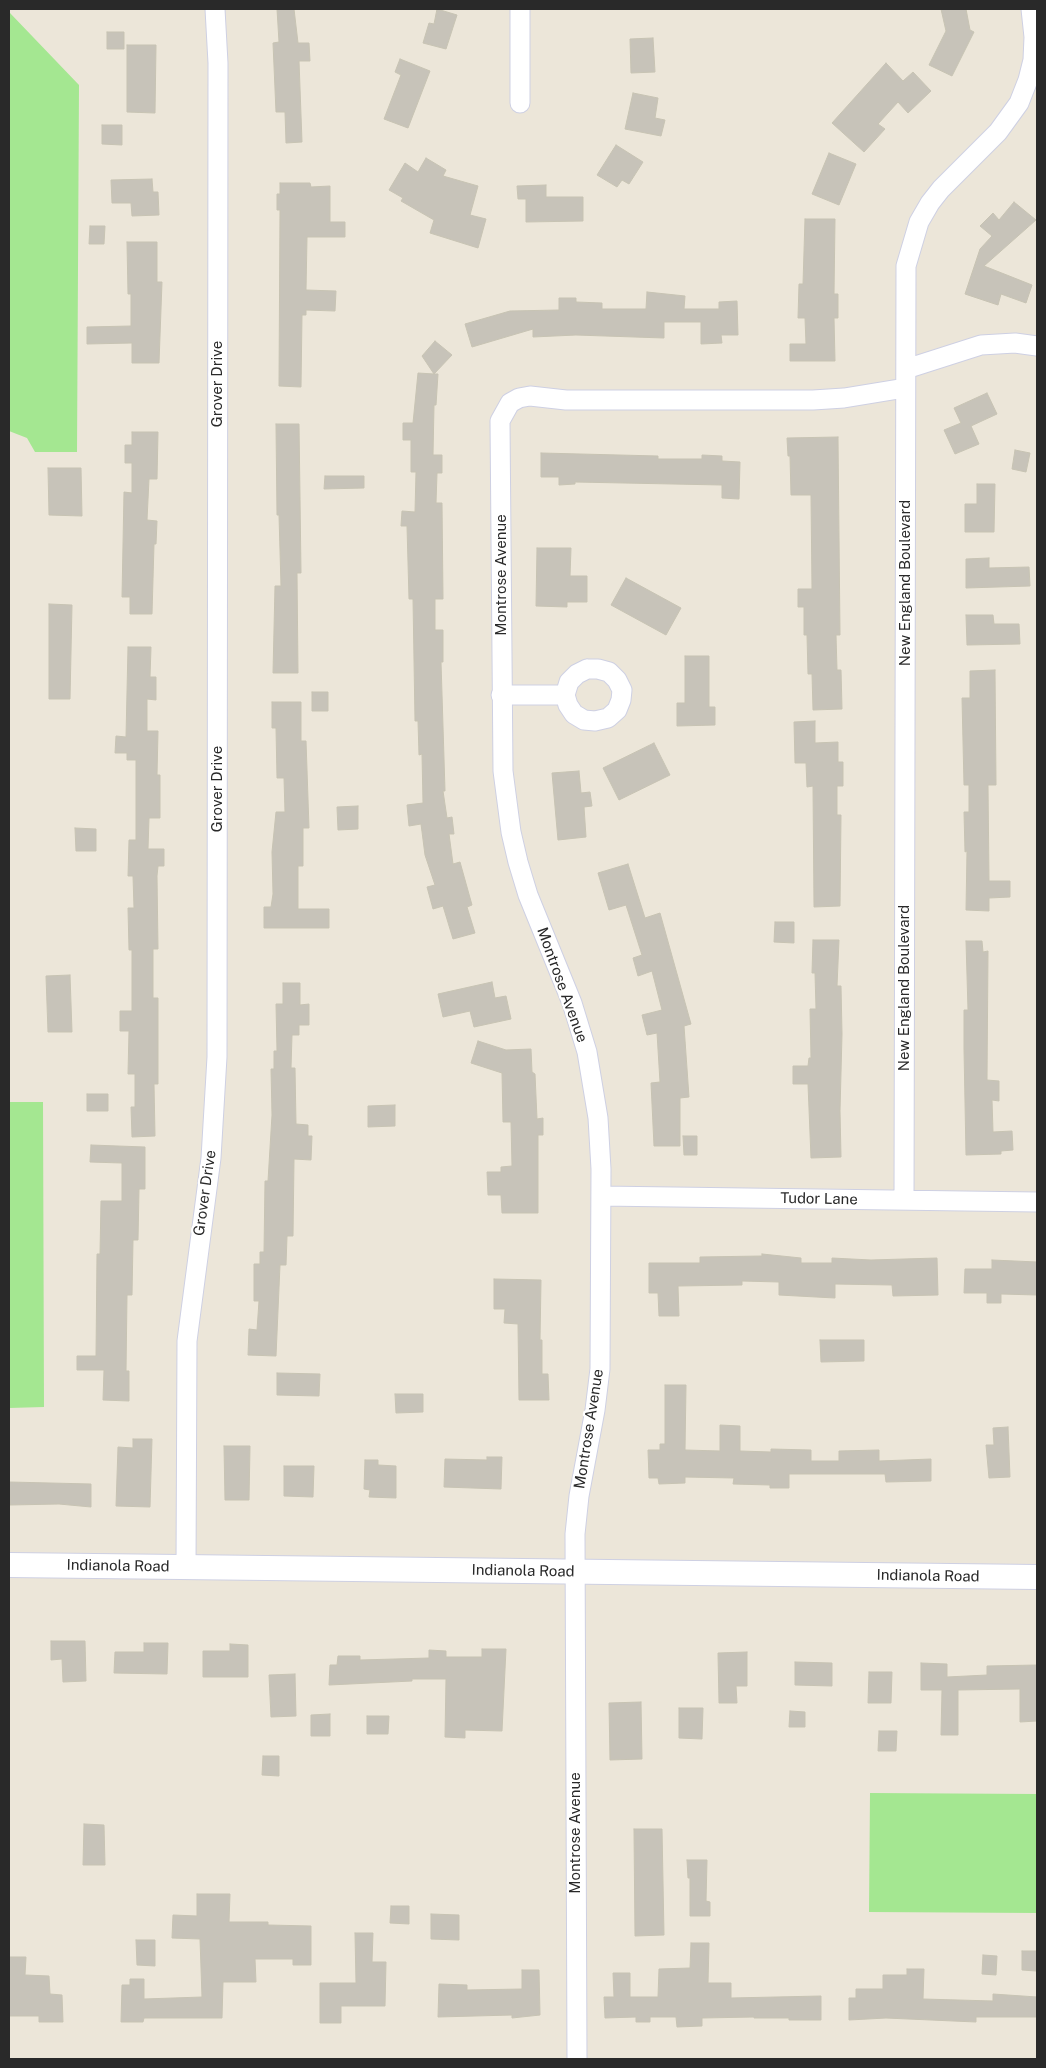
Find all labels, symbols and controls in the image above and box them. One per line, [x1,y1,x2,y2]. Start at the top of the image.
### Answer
street label: Grover Drive [208,341,226,427]
street label: New England Boulevard [896,500,914,666]
street label: Montrose Avenue [492,514,510,636]
street label: Grover Drive [208,746,226,832]
street label: New England Boulevard [895,905,913,1071]
street label: Montrose Avenue [533,925,591,1045]
street label: Grover Drive [190,1149,220,1237]
street label: Tudor Lane [780,1189,858,1209]
street label: Montrose Avenue [571,1368,607,1490]
street label: Indianola Road [66,1556,170,1576]
street label: Indianola Road [471,1561,575,1581]
street label: Indianola Road [876,1566,980,1586]
street label: Montrose Avenue [566,1772,584,1894]

